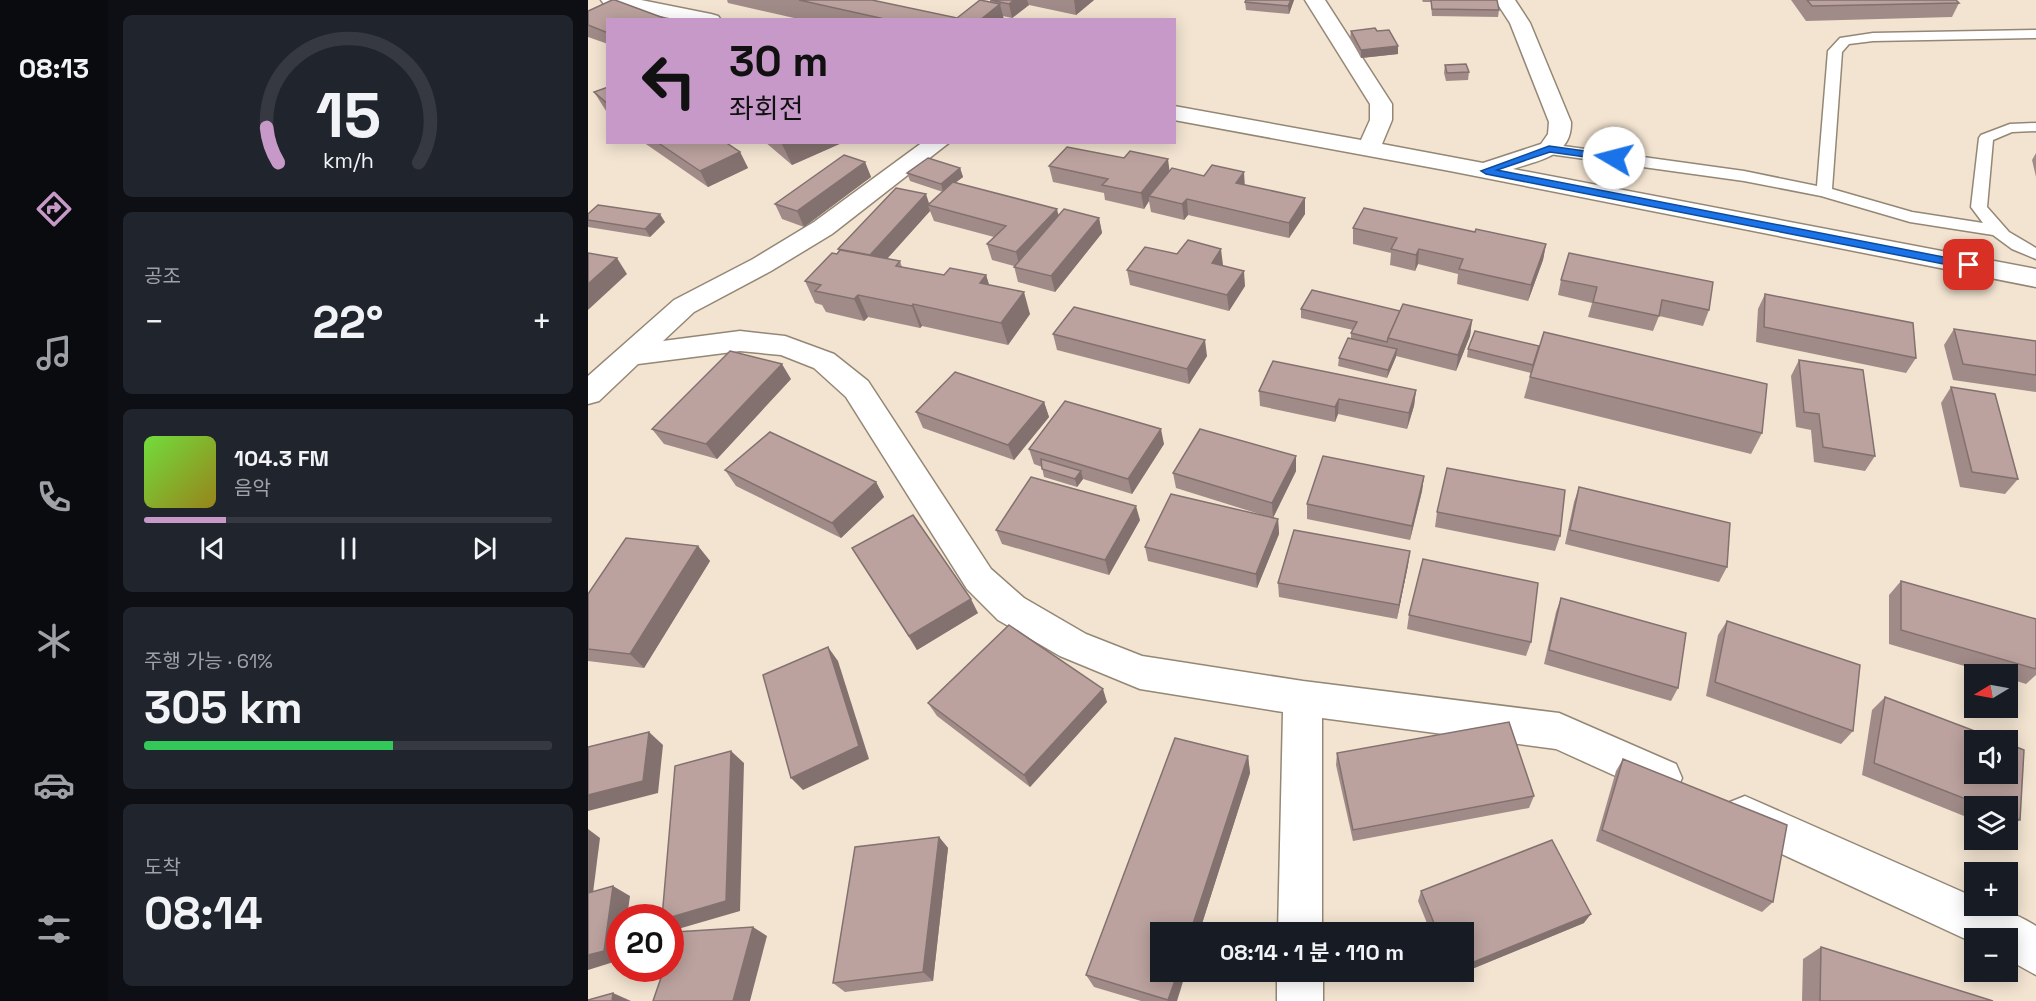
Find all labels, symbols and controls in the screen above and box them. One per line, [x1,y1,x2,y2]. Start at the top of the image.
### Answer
text: 30 m [729,35,828,88]
icon: left [630,42,708,120]
text: 08:13 [19,51,89,86]
text: 15 [315,76,381,155]
text: 좌회전 [729,91,804,126]
position arrow [1582,126,1646,190]
text: km/h [322,147,374,174]
icon: directions [33,188,75,230]
pin [1943,239,1994,290]
icon: arrive [1952,248,1985,281]
text: 공조 [144,263,181,289]
text: 22° [312,294,384,351]
text: − [144,301,164,343]
text: + [532,301,552,343]
icon: music [33,332,75,374]
text: 104.3 FM [234,444,329,472]
text: 음악 [234,475,271,501]
icon: phone [33,476,75,518]
icon: previous [196,532,229,565]
icon: pause [332,532,365,565]
icon: next [468,532,501,565]
icon: climate [33,620,75,662]
text: 주행 가능 · 61% [144,648,273,674]
north arrow [1964,664,2018,718]
map controls [1964,664,2018,982]
text: 305 km [144,679,303,736]
button: sound [1964,730,2018,784]
icon: car [33,764,75,806]
button: layers [1964,796,2018,850]
text: 도착 [144,854,181,880]
button: + [1964,862,2018,916]
text: 08:14 [144,885,263,942]
speed limit sign: 20 [606,904,684,982]
icon: filters [33,908,75,950]
button: − [1964,928,2018,982]
text: 08:14 · 1 분 · 110 m [1220,938,1404,966]

